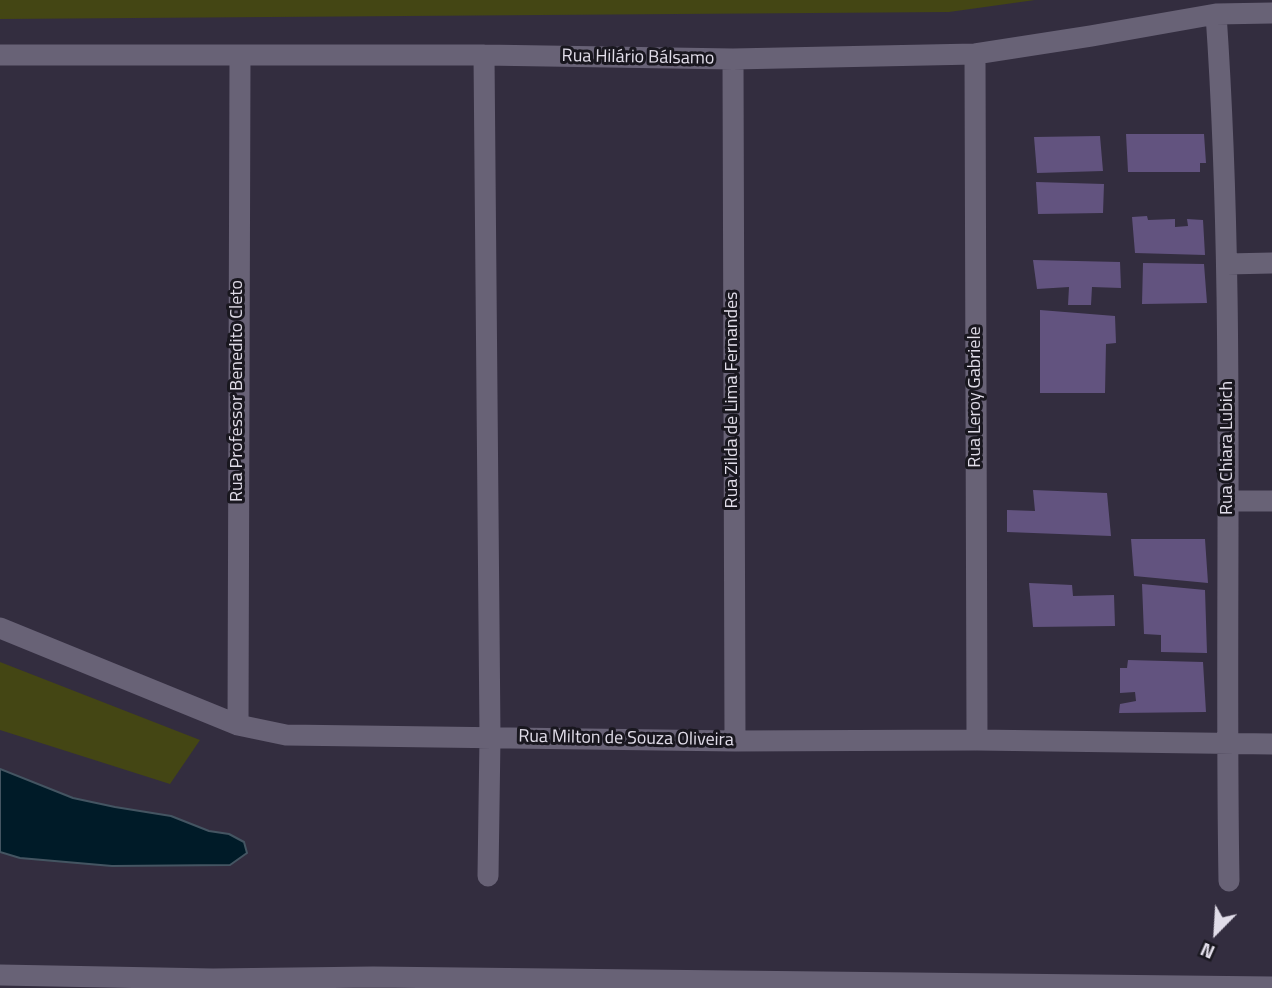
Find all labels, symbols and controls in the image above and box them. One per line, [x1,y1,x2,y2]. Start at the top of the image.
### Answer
street label: Rua Hilário Bálsamo [561,46,715,70]
street label: Rua Professor Benedito Cleto [227,280,249,502]
street label: Rua Zilda de Lima Fernandes [722,292,744,508]
street label: Rua Leroy Gabriele [965,326,987,468]
street label: Rua Chiara Lubich [1217,381,1239,515]
street label: Rua Milton de Souza Oliveira [518,726,734,752]
north arrow [1181,897,1251,967]
text: N [1195,936,1219,968]

